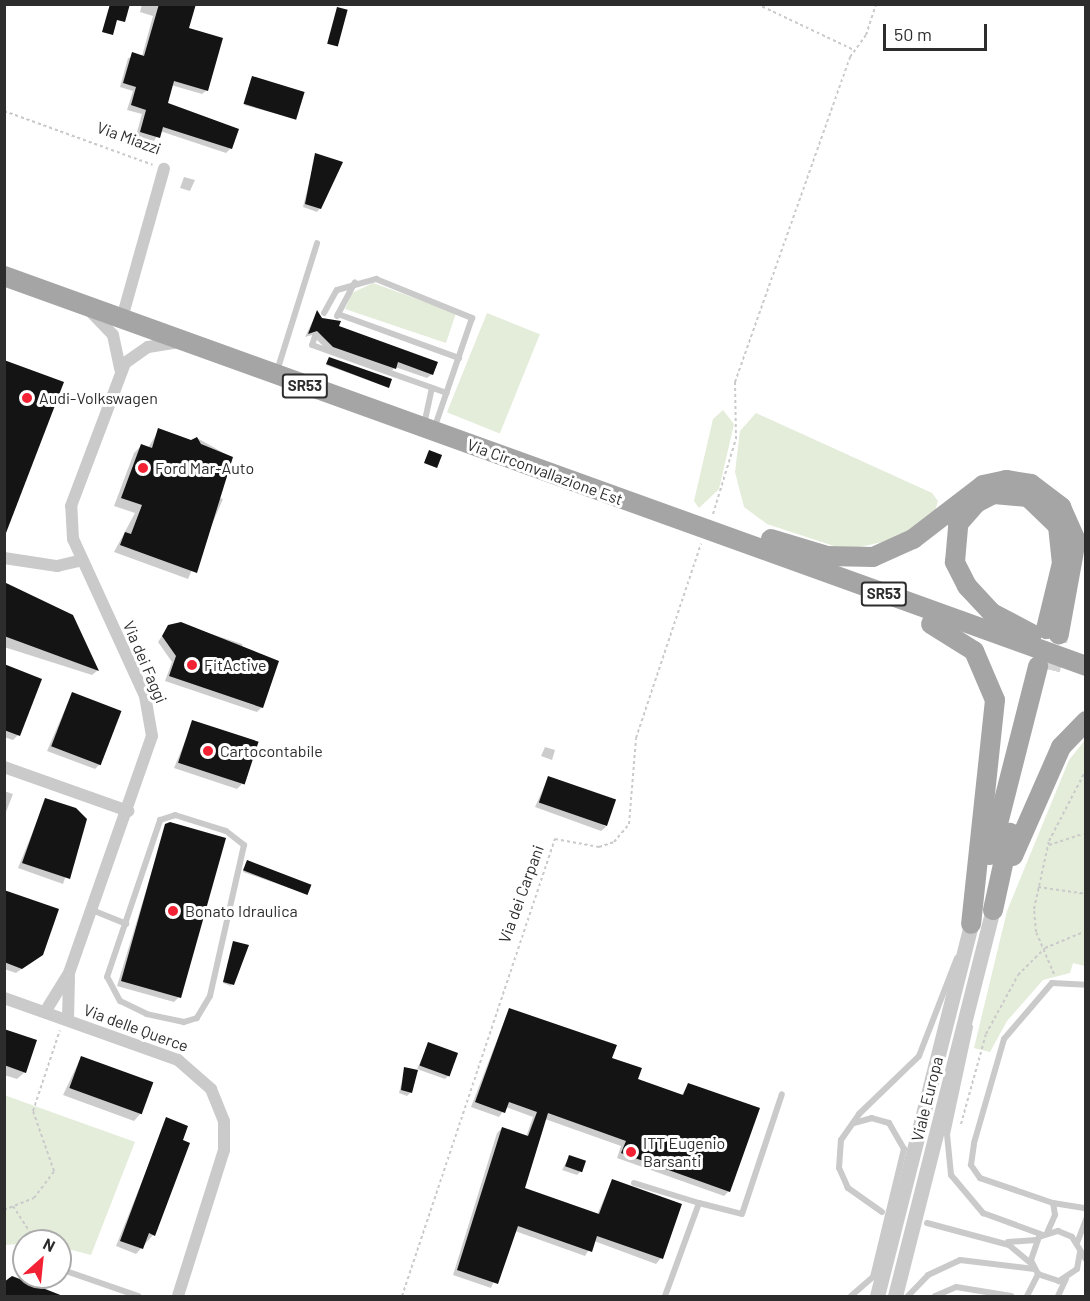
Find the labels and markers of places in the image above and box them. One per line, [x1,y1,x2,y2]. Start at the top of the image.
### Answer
place label: Audi-Volkswagen [39,388,158,408]
marker: Audi-Volkswagen [20,391,34,405]
place label: Ford Mar-Auto [155,458,254,478]
marker: Ford Mar-Auto [136,461,150,475]
place label: FitActive [204,655,267,675]
marker: FitActive [185,658,199,672]
place label: Cartocontabile [220,741,323,761]
marker: Cartocontabile [201,744,215,758]
place label: Bonato Idraulica [185,901,298,921]
marker: Bonato Idraulica [166,904,180,918]
place label: ITT Eugenio Barsanti [643,1133,725,1171]
marker: ITT Eugenio Barsanti [624,1145,638,1159]

